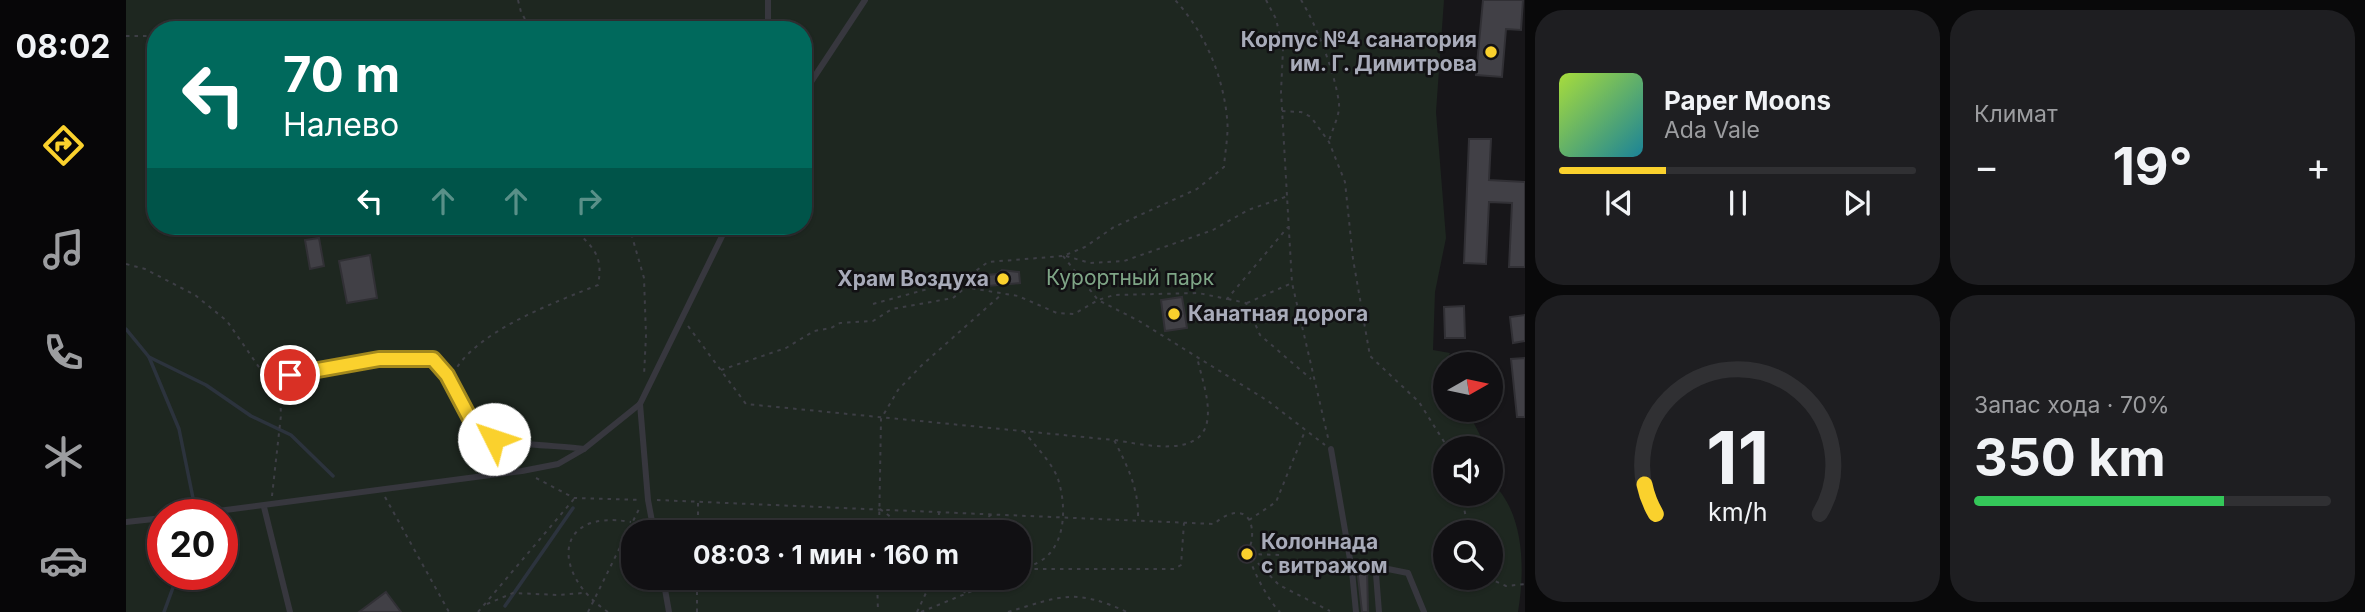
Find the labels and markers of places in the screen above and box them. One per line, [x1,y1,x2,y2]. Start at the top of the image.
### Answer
place label: Корпус №4 санатория им. Г. Димитрова [1241,27,1477,76]
marker: Корпус №4 санатория им. Г. Димитрова [1483,44,1499,60]
place label: Храм Воздуха [837,266,989,291]
marker: Храм Воздуха [995,271,1011,287]
place label: Канатная дорога [1188,301,1368,326]
marker: Канатная дорога [1166,306,1182,322]
pin [260,345,320,405]
place label: Колоннада с витражом [1261,529,1388,578]
marker: Колоннада с витражом [1239,546,1255,562]

